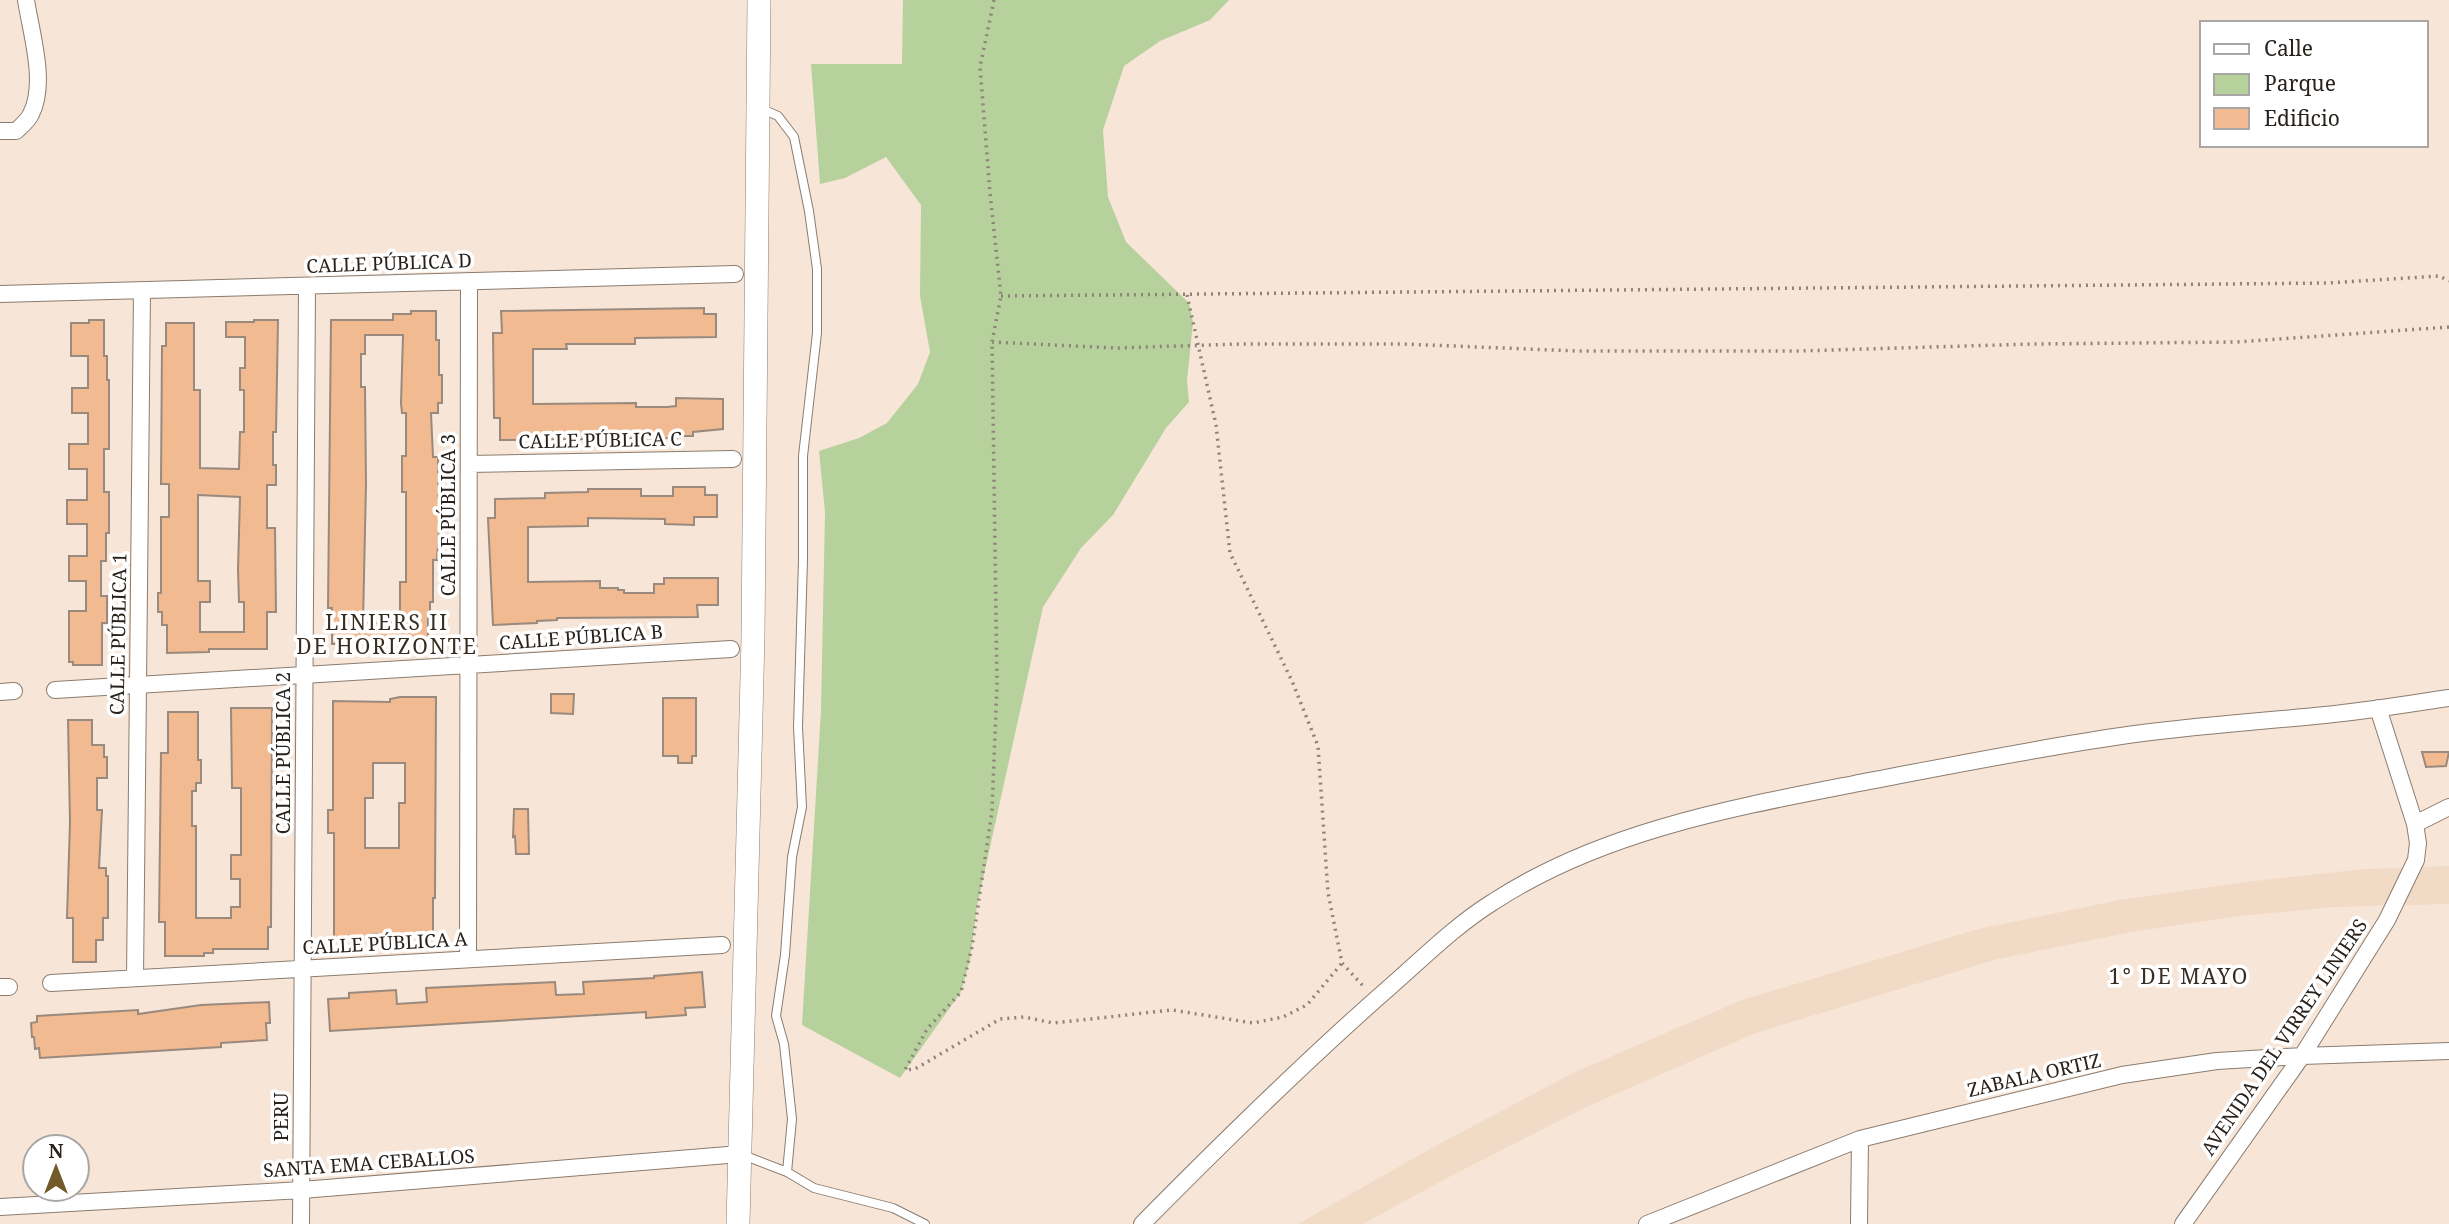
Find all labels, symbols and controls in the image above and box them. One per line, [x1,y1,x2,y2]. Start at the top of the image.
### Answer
legend [2200,21,2428,147]
text: Calle [2264,34,2313,62]
text: Parque [2264,69,2336,97]
text: Edificio [2264,104,2340,132]
street label: CALLE PÚBLICA D [306,247,472,279]
street label: CALLE PÚBLICA C [518,426,682,454]
street label: CALLE PÚBLICA 3 [435,434,461,596]
street label: CALLE PÚBLICA 1 [104,553,132,715]
district label: LINIERS II DE HORIZONTE [296,608,478,660]
street label: CALLE PÚBLICA B [498,618,664,656]
street label: CALLE PÚBLICA 2 [270,672,296,834]
street label: AVENIDA DEL VIRREY LINIERS [2195,914,2373,1160]
street label: CALLE PÚBLICA A [302,926,469,960]
district label: 1° DE MAYO [2109,962,2249,990]
street label: ZABALA ORTIZ [1965,1047,2103,1103]
street label: PERU [268,1092,294,1142]
north arrow [21,1133,91,1203]
text: N [49,1138,64,1164]
street label: SANTA EMA CEBALLOS [262,1143,476,1183]

